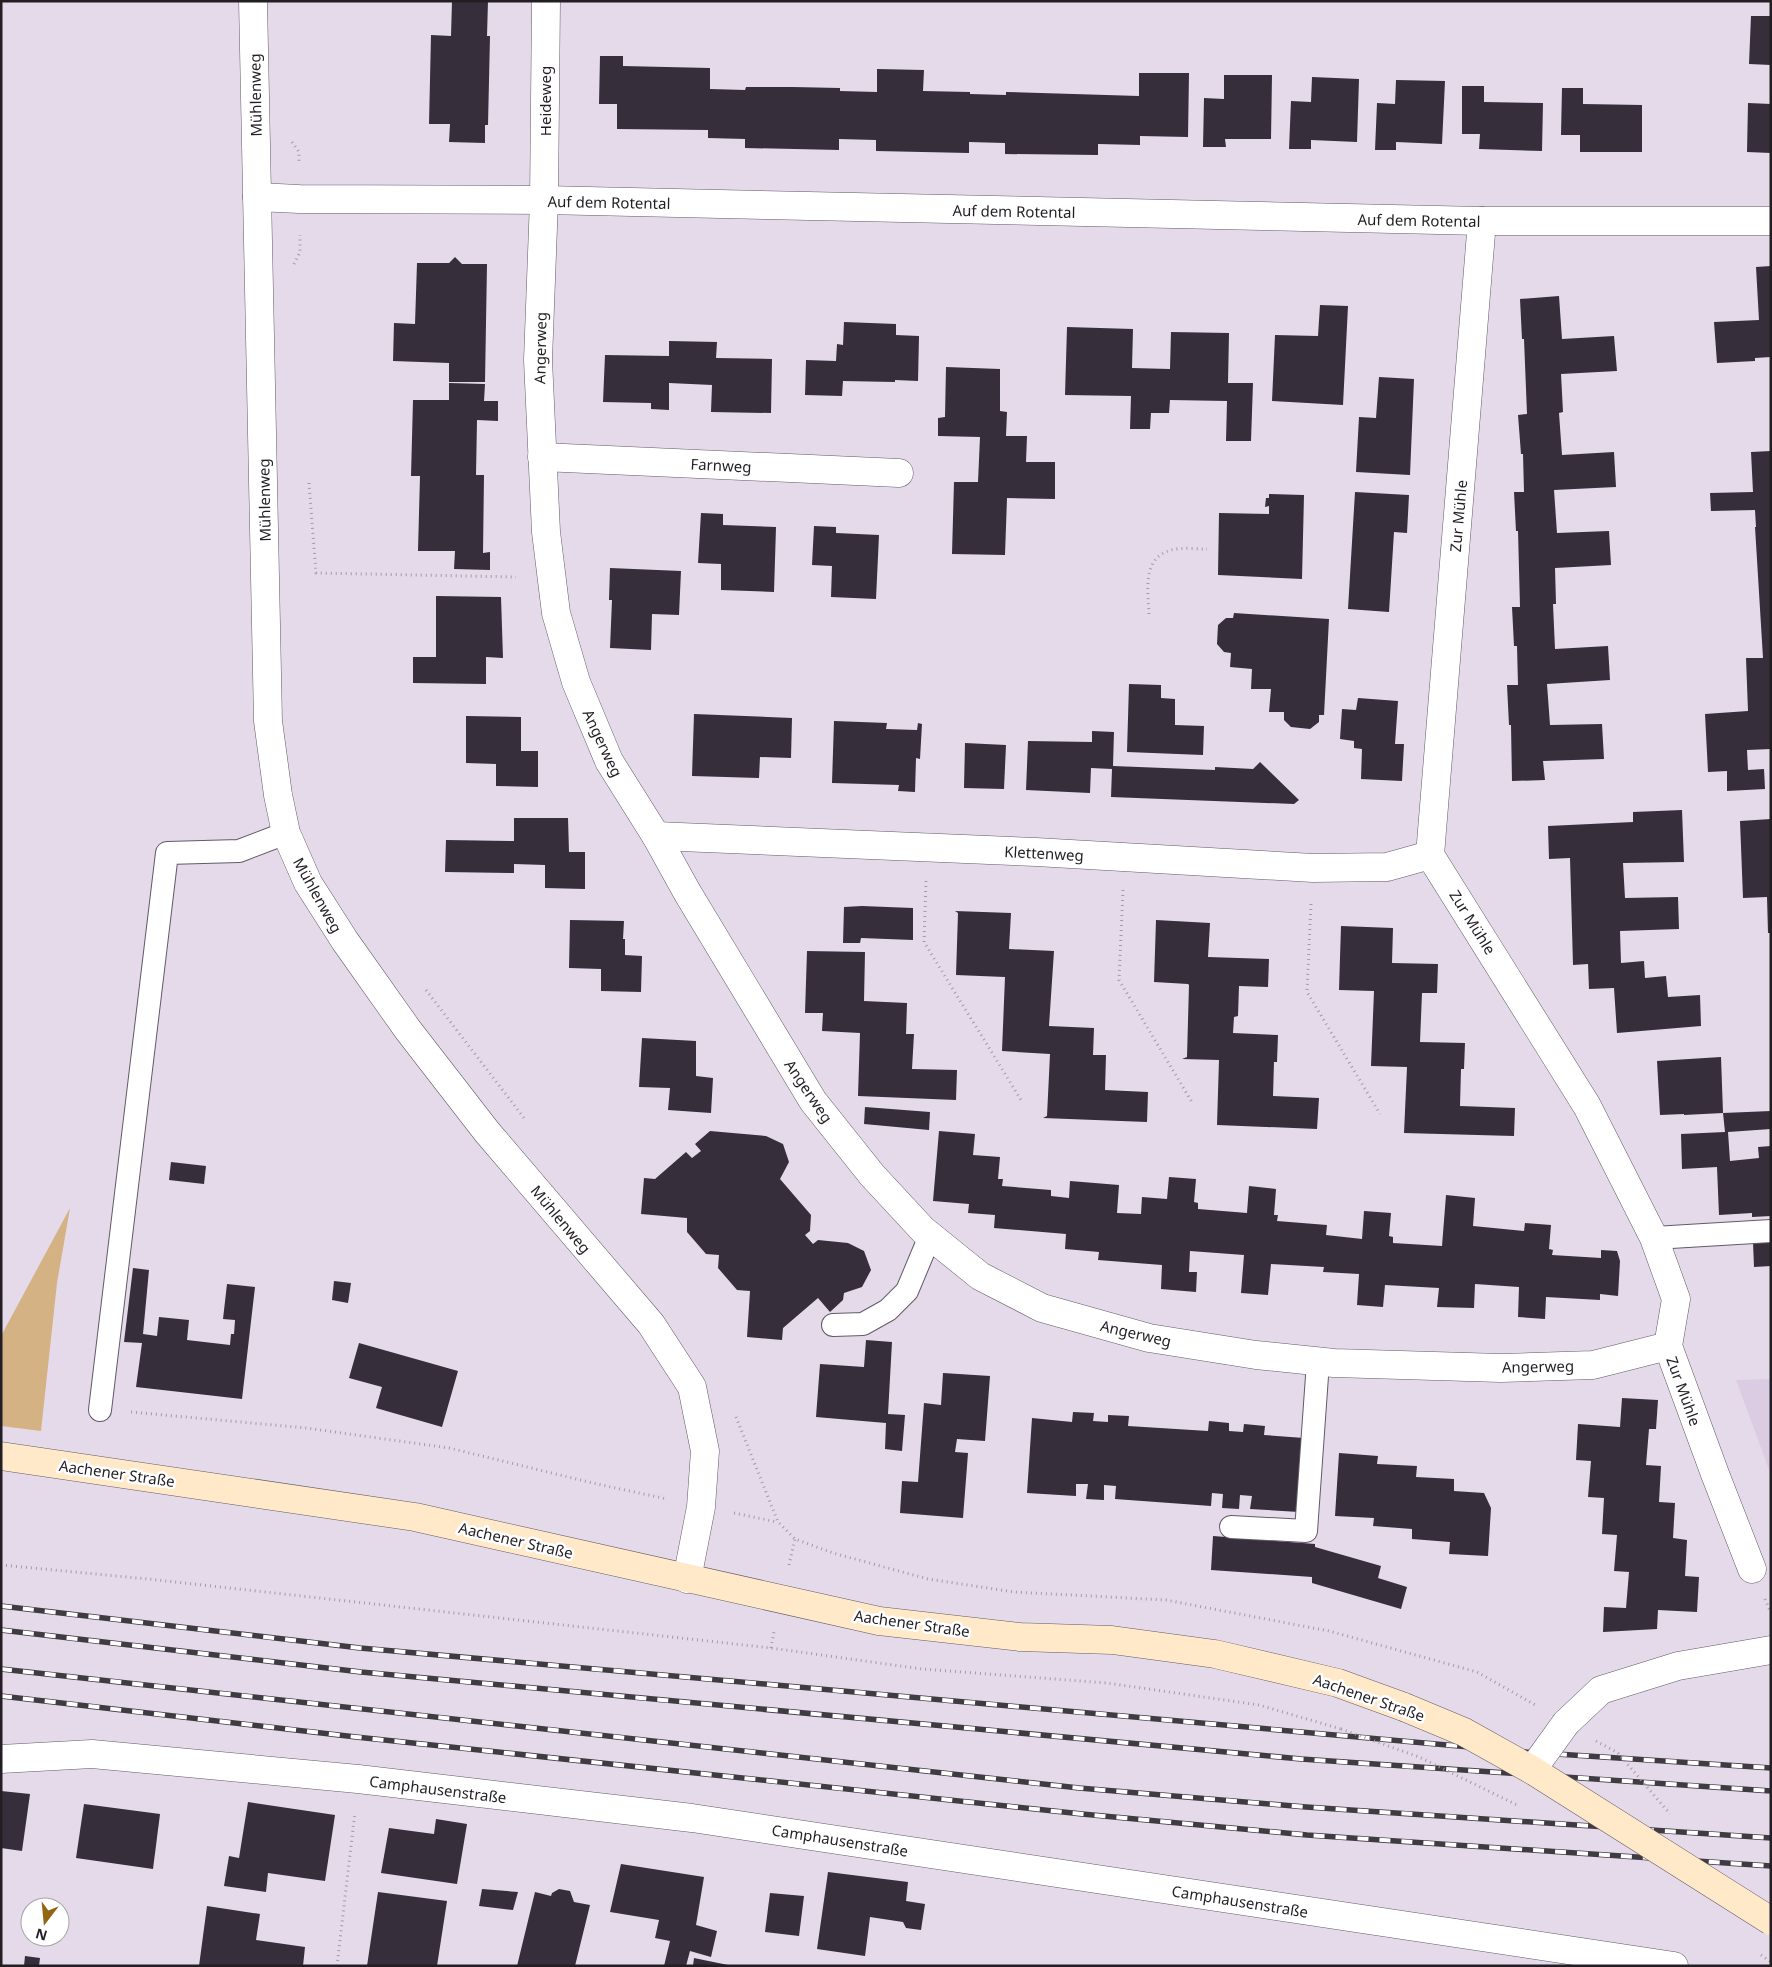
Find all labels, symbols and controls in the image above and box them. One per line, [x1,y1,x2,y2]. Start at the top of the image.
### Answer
street label: Mühlenweg [244,53,266,137]
street label: Heideweg [535,66,555,136]
street label: Auf dem Rotental [547,191,671,213]
street label: Auf dem Rotental [952,200,1076,222]
street label: Auf dem Rotental [1357,209,1481,231]
street label: Angerweg [529,312,551,384]
street label: Farnweg [690,453,752,477]
street label: Mühlenweg [253,458,275,542]
street label: Zur Mühle [1445,479,1471,553]
street label: Angerweg [579,706,627,780]
street label: Klettenweg [1004,841,1084,865]
street label: Mühlenweg [289,854,347,936]
street label: Zur Mühle [1445,886,1501,958]
street label: Angerweg [781,1055,837,1127]
street label: Mühlenweg [527,1181,595,1257]
street label: Angerweg [1099,1315,1173,1351]
street label: Zur Mühle [1662,1354,1706,1428]
street label: Angerweg [1502,1355,1574,1377]
street label: Aachener Straße [58,1455,176,1491]
street label: Aachener Straße [457,1517,575,1563]
street label: Aachener Straße [853,1605,971,1641]
street label: Aachener Straße [1311,1669,1427,1725]
street label: Camphausenstraße [368,1771,508,1807]
street label: Camphausenstraße [770,1819,910,1861]
street label: Camphausenstraße [1170,1880,1310,1922]
north arrow [20,1897,70,1947]
text: N [33,1924,49,1946]

